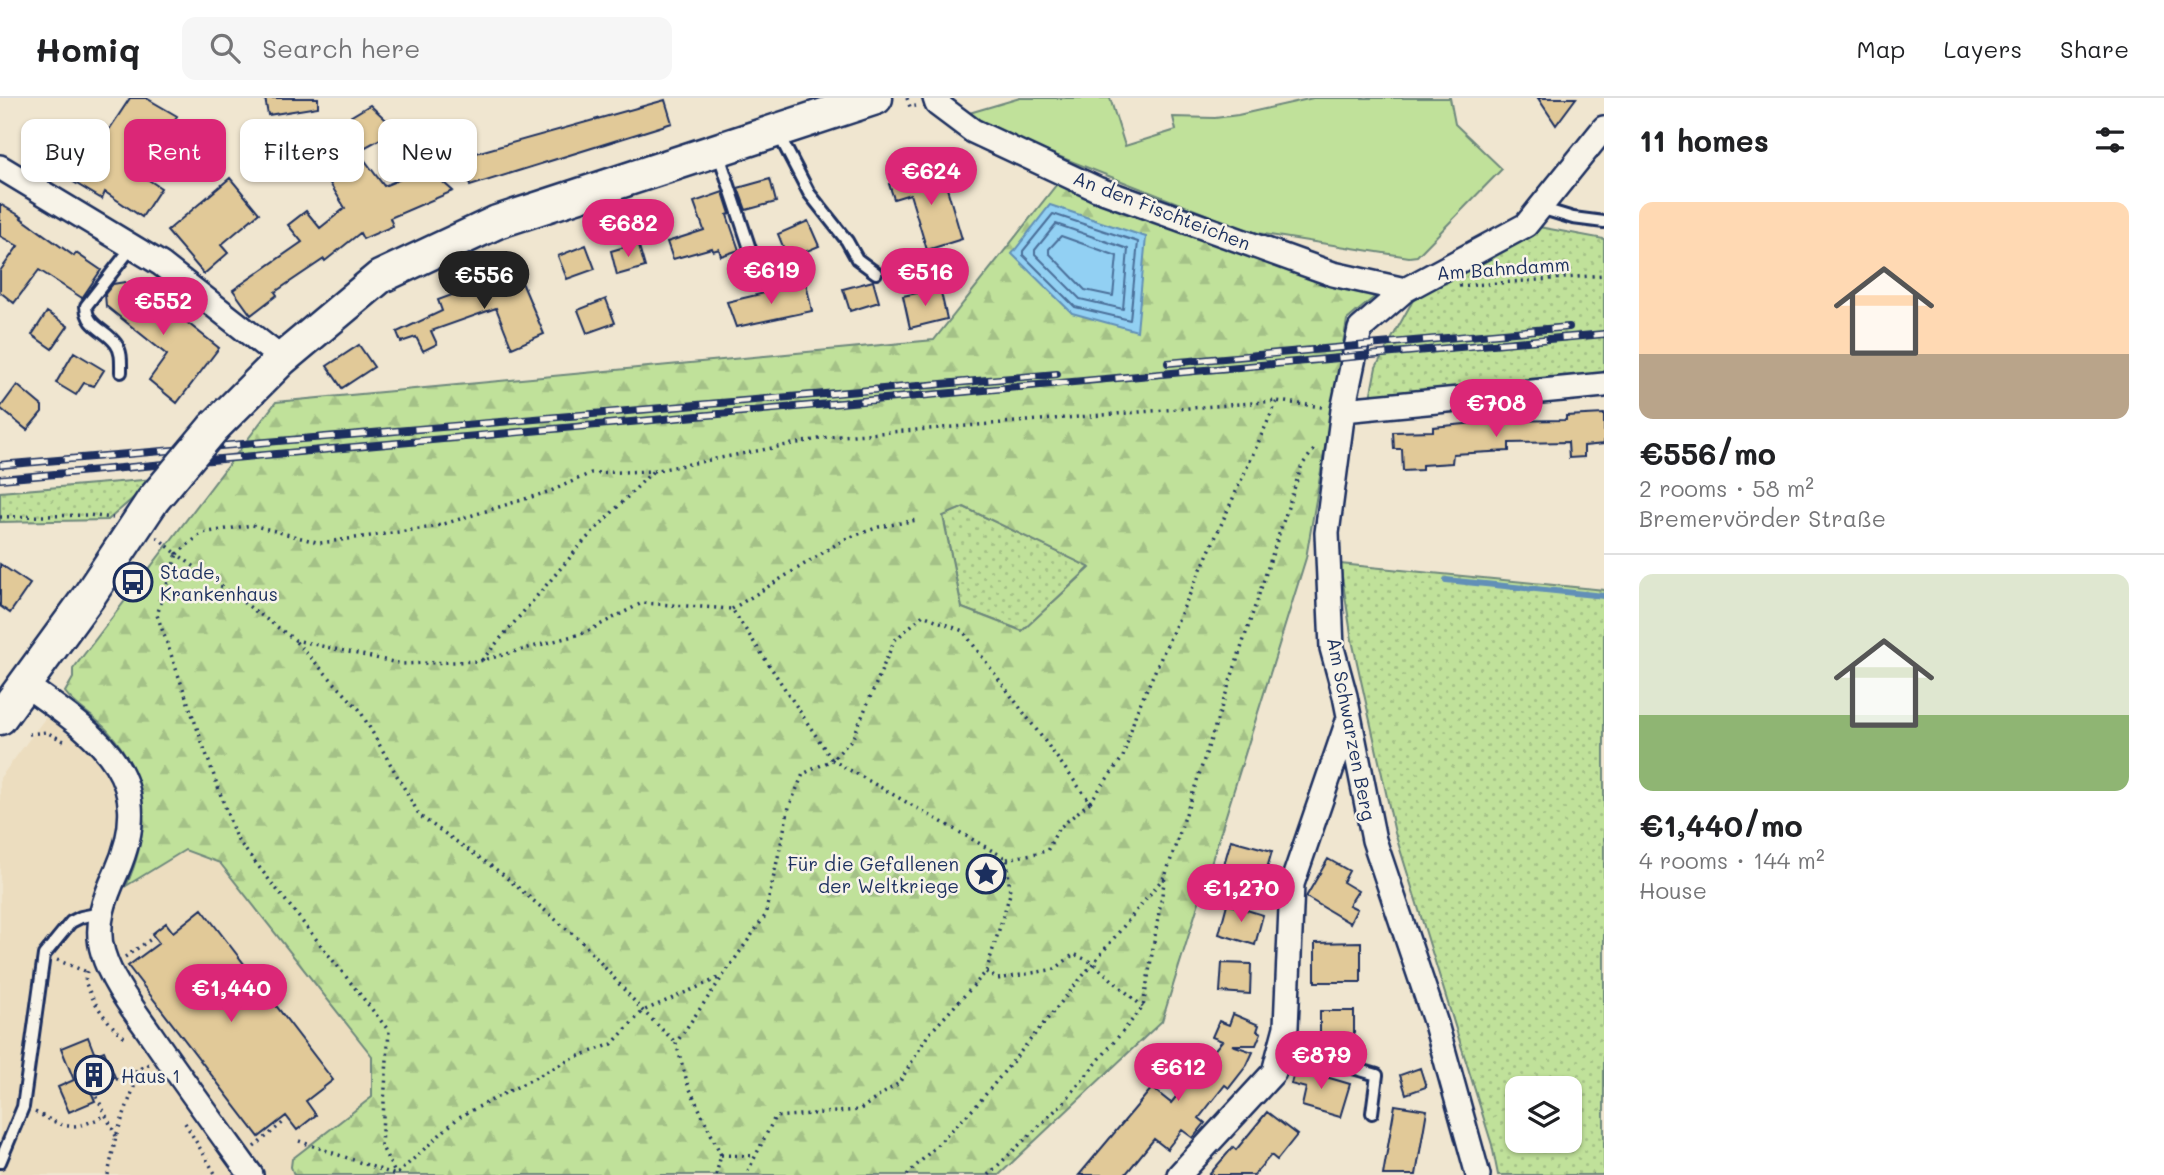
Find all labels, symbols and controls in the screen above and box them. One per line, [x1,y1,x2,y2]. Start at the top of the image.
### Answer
search box [182,17,672,80]
text: Homiq [35,27,140,70]
icon: search [206,29,244,67]
text: Search here [262,31,420,65]
text: Map [1857,33,1905,64]
text: Layers [1943,33,2022,64]
text: Share [2060,33,2129,64]
chip: Buy [21,119,110,182]
chip: Rent [124,119,226,182]
chip: Filters [240,119,364,182]
chip: New [378,119,477,182]
text: 11 homes [1639,120,1769,160]
icon: filters [2091,121,2129,159]
pin: €624 [890,148,972,207]
text: €624 [901,155,961,185]
street label: An den Fischteichen [1070,165,1254,255]
pin: €682 [587,200,669,259]
text: €682 [598,207,658,237]
pin: €619 [730,246,812,306]
pin: €516 [884,248,966,308]
icon: home [1821,248,1947,374]
street label: Am Bahndamm [1436,251,1570,285]
pin: €556 [443,252,525,311]
text: €619 [743,254,799,284]
text: €516 [897,256,953,286]
text: €556 [454,259,514,289]
pin: €552 [122,278,204,337]
text: €552 [134,285,192,315]
pin: €708 [1455,380,1537,439]
text: €708 [1466,387,1526,417]
text: €556/mo [1639,433,1776,473]
text: 2 rooms · 58 m² [1639,473,1814,503]
text: Bremervörder Straße [1639,503,1886,533]
place label: Stade, Krankenhaus [160,559,278,606]
bus stop icon: Stade, Krankenhaus [112,561,154,603]
icon: home [1821,620,1947,746]
street label: Am Schwarzen Berg [1322,635,1382,823]
text: €1,440/mo [1639,805,1803,845]
text: 4 rooms · 144 m² [1639,845,1825,875]
place label: Für die Gefallenen der Weltkriege [787,851,959,898]
place icon: Für die Gefallenen der Weltkriege [965,853,1007,895]
pin: €1,270 [1184,864,1298,924]
text: €1,270 [1203,872,1279,902]
text: House [1639,875,1707,905]
pin: €1,440 [174,964,288,1024]
text: €1,440 [191,972,271,1002]
pin: €879 [1280,1032,1362,1091]
text: €879 [1291,1039,1351,1069]
pin: €612 [1137,1044,1219,1103]
text: €612 [1150,1051,1206,1081]
building icon: Haus 1 [73,1054,115,1096]
place label: Haus 1 [121,1063,181,1088]
map controls [1505,1076,1582,1153]
button: layers [1505,1076,1582,1153]

